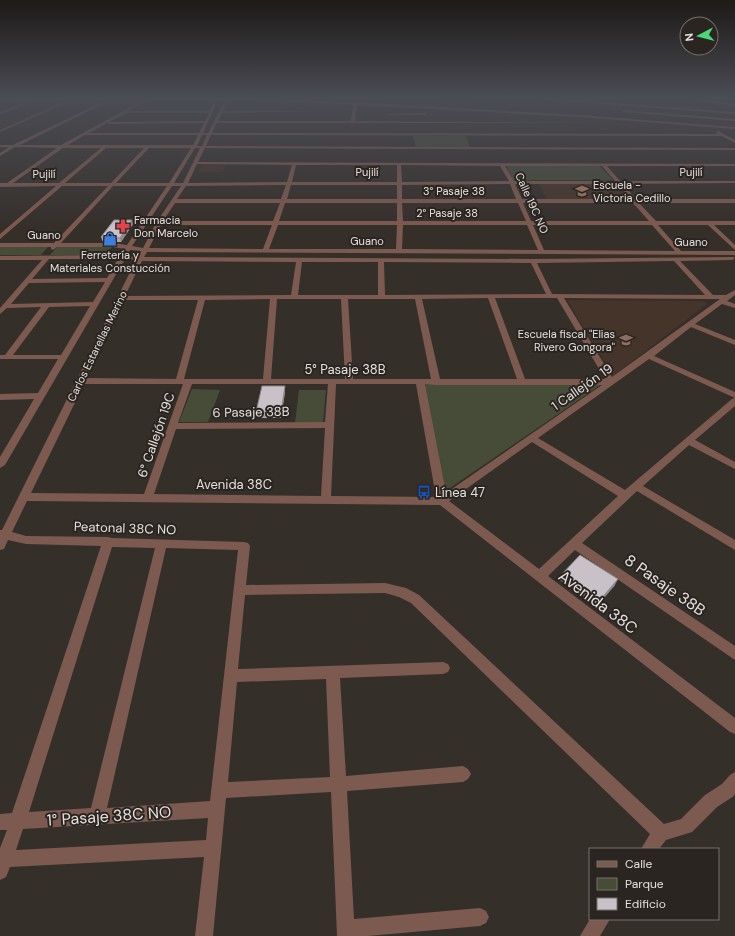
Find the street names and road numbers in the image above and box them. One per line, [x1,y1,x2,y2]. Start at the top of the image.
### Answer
street label: Pujilí [356,165,379,179]
street label: Pujilí [680,165,703,179]
street label: Pujilí [33,167,56,181]
street label: Calle 19C NO [512,170,552,236]
street label: 3° Pasaje 38 [423,184,485,198]
street label: 2° Pasaje 38 [416,206,478,220]
street label: Guano [27,228,61,242]
street label: Guano [350,234,384,248]
street label: Guano [674,235,708,249]
street label: Carlos Estarellas Merino [64,288,130,404]
street label: 1 Callejón 19 [548,360,616,414]
street label: 5° Pasaje 38B [304,361,386,378]
street label: 6° Callejón 19C [133,390,179,480]
street label: 6 Pasaje 38B [212,403,290,421]
street label: Avenida 38C [196,476,272,493]
street label: Peatonal 38C NO [74,518,176,538]
street label: 8 Pasaje 38B [620,549,710,621]
street label: Avenida 38C [554,565,642,639]
street label: 1° Pasaje 38C NO [46,801,172,831]

